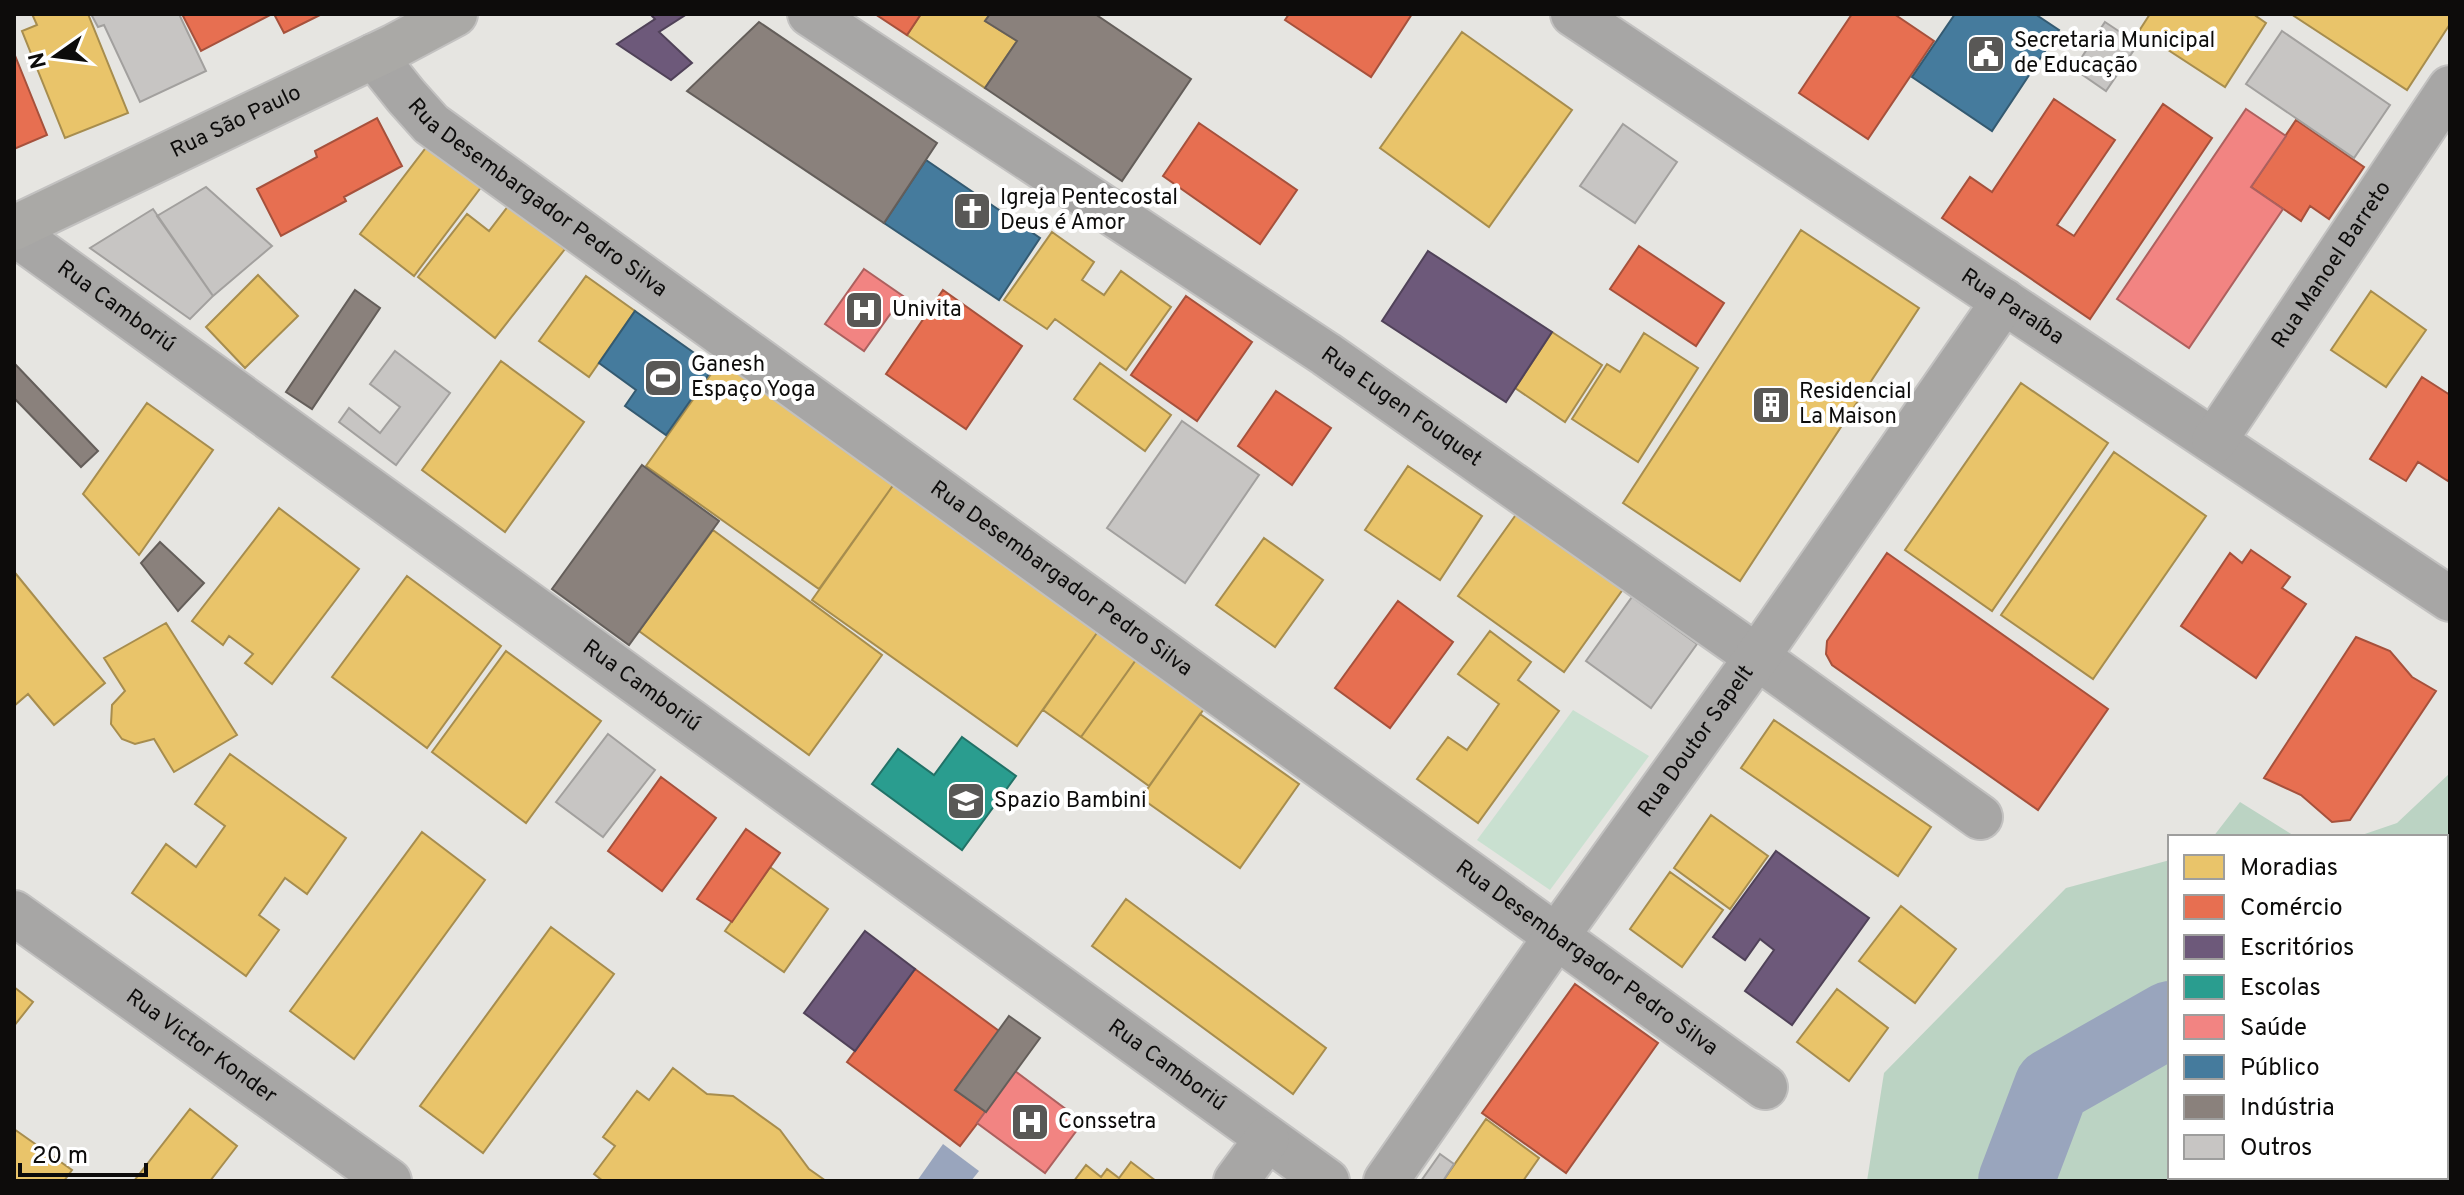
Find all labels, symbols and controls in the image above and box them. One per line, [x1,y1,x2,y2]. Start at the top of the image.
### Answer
north arrow [16,16,96,96]
place label: Secretaria Municipal de Educação [2014,28,2215,80]
public building icon: Secretaria Municipal de Educação [1965,33,2007,75]
text: N [24,49,54,71]
street label: Rua São Paulo [166,79,306,165]
street label: Rua Desembargador Pedro Silva [401,93,672,303]
street label: Rua Manoel Barreto [2266,176,2397,354]
place label: Igreja Pentecostal Deus é Amor [1000,185,1178,237]
church icon: Igreja Pentecostal Deus é Amor [951,190,993,232]
street label: Rua Camboriú [52,255,181,359]
street label: Rua Paraíba [1955,263,2069,351]
hospital icon: Univita [843,289,885,331]
place label: Univita [892,297,962,324]
street label: Rua Eugen Fouquet [1316,341,1487,473]
place label: Ganesh Espaço Yoga [691,352,815,404]
sports icon: Ganesh Espaço Yoga [642,357,684,399]
place label: Residencial La Maison [1799,379,1912,431]
building icon: Residencial La Maison [1750,384,1792,426]
street label: Rua Desembargador Pedro Silva [925,475,1198,683]
street label: Rua Camboriú [577,634,706,738]
street label: Rua Doutor Sapelt [1633,660,1760,823]
school or university icon: Spazio Bambini [945,780,987,822]
place label: Spazio Bambini [994,788,1147,815]
legend [2168,835,2448,1179]
street label: Rua Desembargador Pedro Silva [1450,854,1723,1062]
text: Moradias [2240,854,2338,884]
text: Comércio [2240,894,2343,924]
text: Escritórios [2240,934,2354,964]
text: Escolas [2240,974,2321,1004]
street label: Rua Victor Konder [120,984,282,1110]
street label: Rua Camboriú [1102,1014,1231,1117]
text: Saúde [2240,1014,2307,1044]
text: Público [2240,1054,2320,1084]
text: Indústria [2240,1094,2335,1124]
hospital icon: Conssetra [1009,1101,1051,1143]
place label: Conssetra [1058,1109,1156,1136]
scale bar [20,1127,146,1177]
text: Outros [2240,1134,2312,1164]
text: 20 m [32,1142,88,1172]

